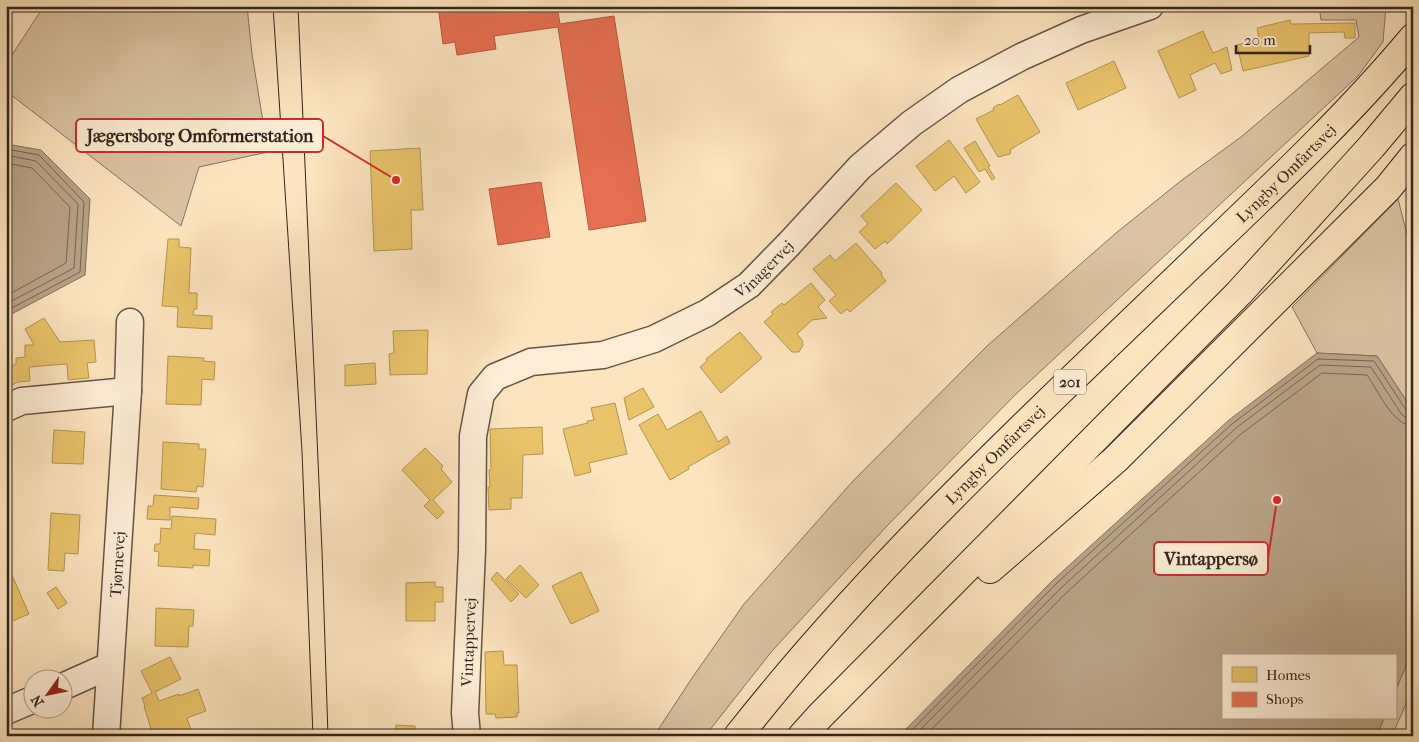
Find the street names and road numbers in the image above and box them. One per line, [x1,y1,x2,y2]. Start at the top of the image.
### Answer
street label: Lyngby Omfartsvej [1232,120,1339,226]
street label: Vinagervej [730,236,797,302]
road number: 201 [1054,370,1086,394]
street label: Lyngby Omfartsvej [941,401,1048,508]
street label: Tjørnevej [105,531,129,598]
street label: Vintappervej [457,597,479,688]

